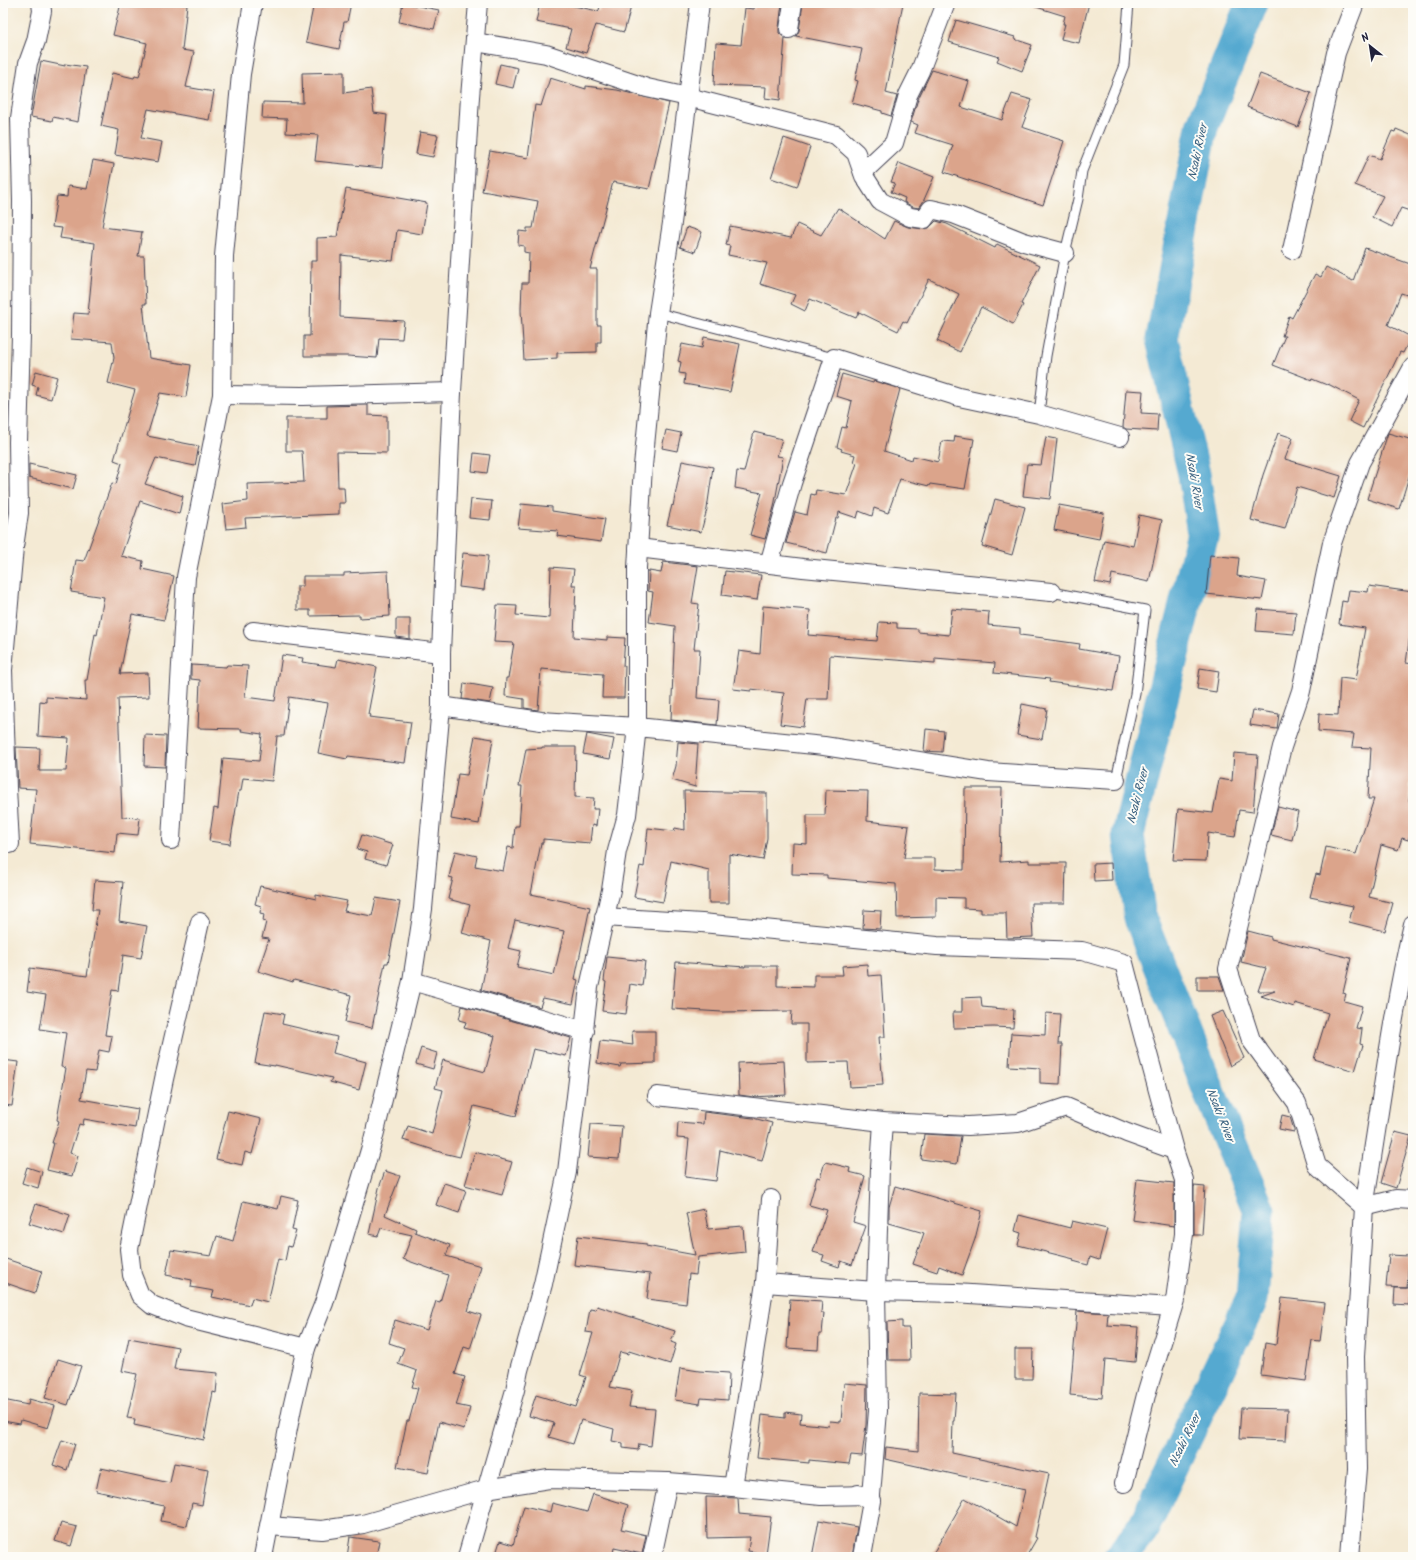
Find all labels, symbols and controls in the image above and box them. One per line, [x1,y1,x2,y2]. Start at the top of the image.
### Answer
north arrow [1350,26,1390,66]
text: N [1358,29,1373,48]
water label: Nsaki River [1183,119,1214,182]
water label: Nsaki River [1180,452,1209,513]
water label: Nsaki River [1122,763,1155,826]
water label: Nsaki River [1201,1085,1241,1148]
water label: Nsaki River [1164,1408,1207,1470]

